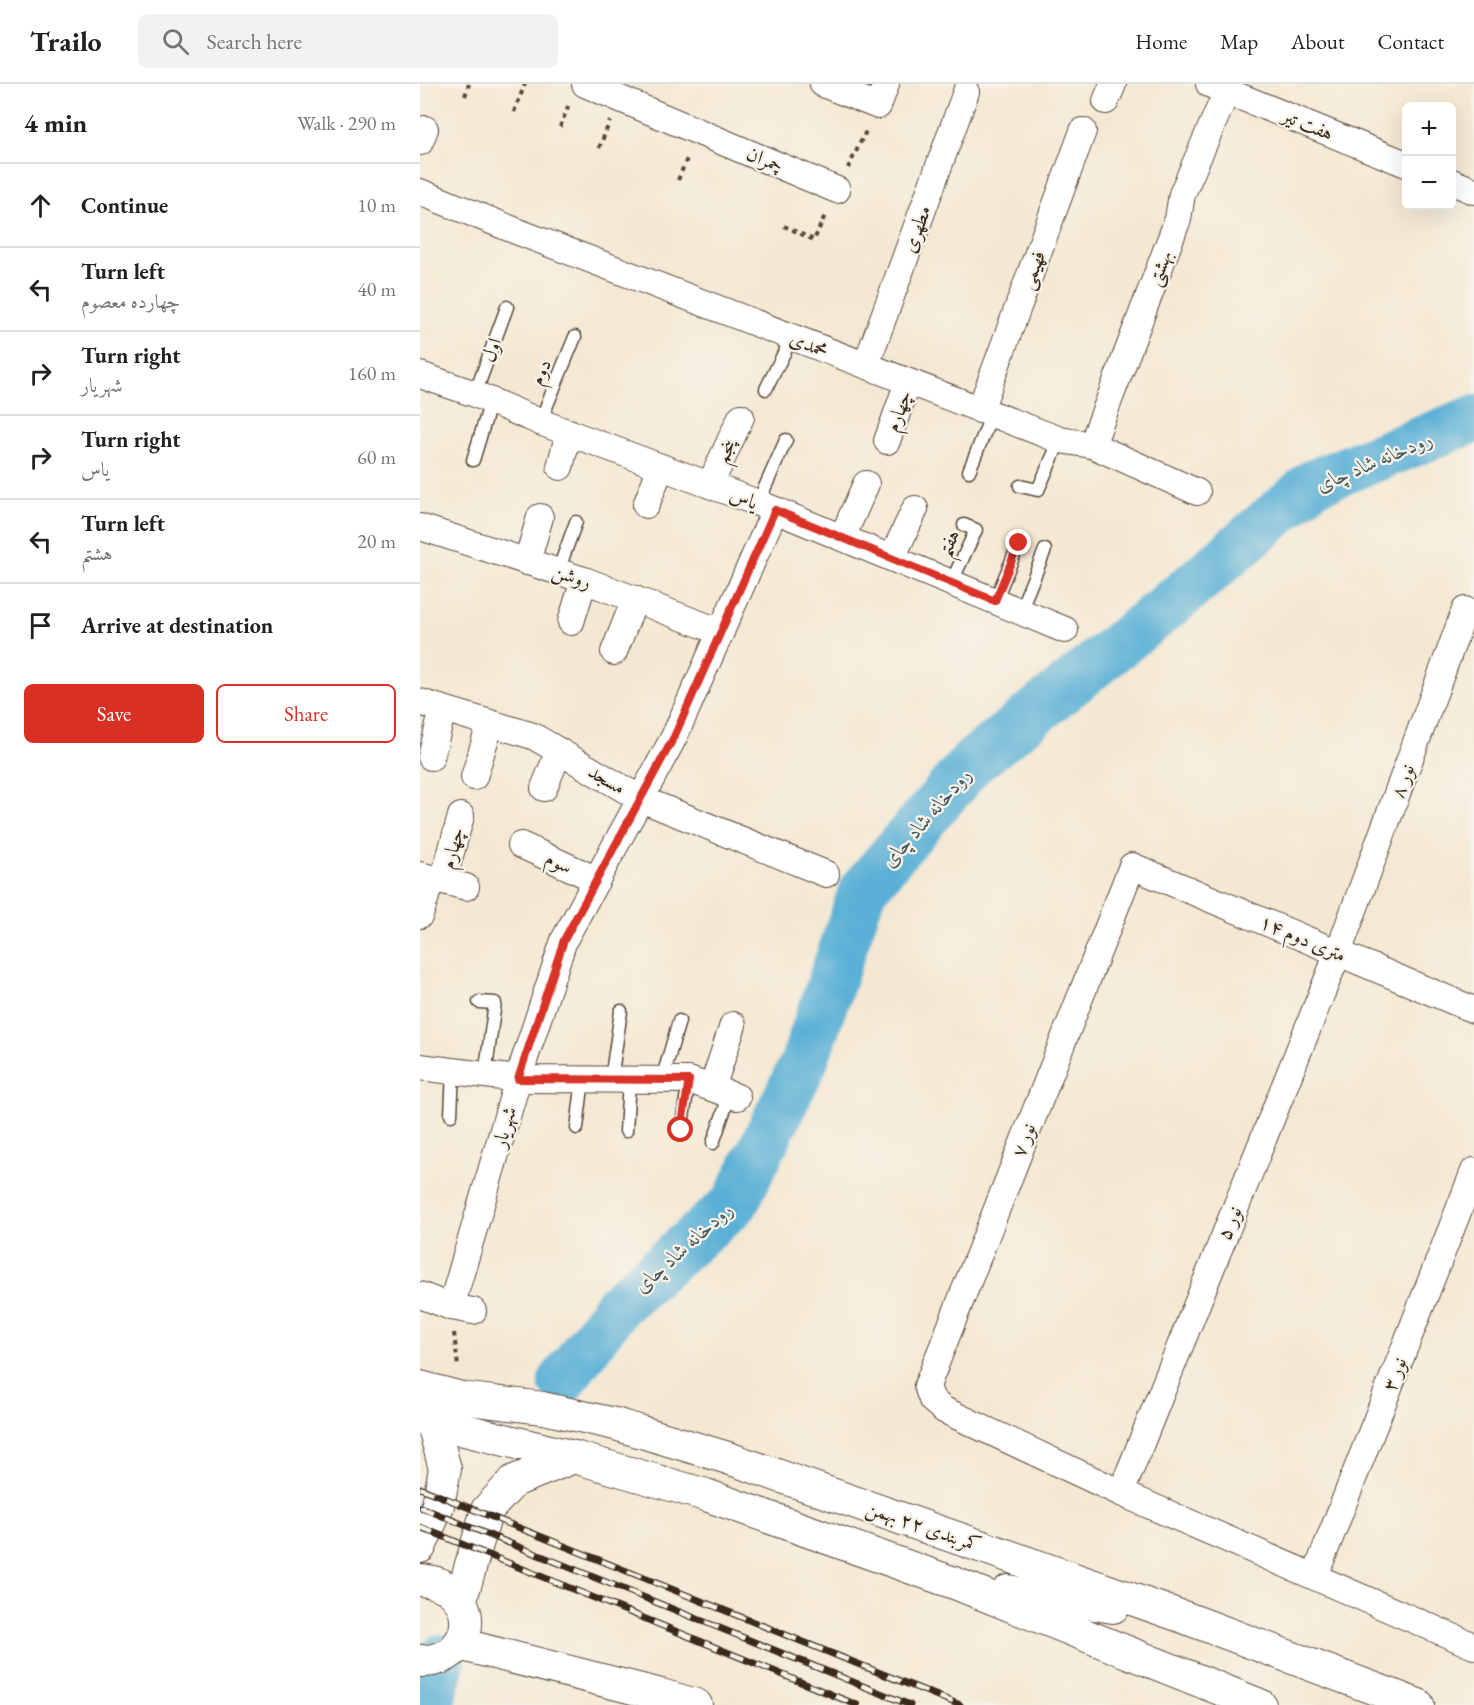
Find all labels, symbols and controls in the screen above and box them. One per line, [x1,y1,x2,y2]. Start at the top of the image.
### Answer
search box [138,14,558,68]
text: Trailo [30,23,102,59]
icon: search [159,25,192,58]
text: Search here [207,27,302,56]
text: Home [1135,28,1187,55]
text: Map [1220,28,1258,55]
text: About [1291,28,1344,55]
text: Contact [1377,28,1444,55]
street label: هفت تیر [1277,101,1337,146]
map controls [1402,102,1456,210]
button: + [1402,102,1456,156]
text: 4 min [24,106,87,140]
text: Walk · 290 m [297,110,396,136]
street label: چمران [743,140,787,178]
button: − [1402,156,1456,210]
icon: ahead [24,189,57,222]
text: Continue [81,191,168,220]
text: 10 m [357,192,396,218]
street label: مطهری [895,202,937,256]
street label: بهشتی [1140,246,1180,290]
street label: فهیمی [1013,247,1052,293]
text: Turn left [81,257,165,286]
icon: left [24,273,57,306]
text: 40 m [357,276,396,302]
text: چهارده معصوم [81,288,180,314]
street label: محمدی [786,325,832,363]
street label: اول [475,334,507,366]
text: Turn right [81,341,180,370]
street label: دوم [523,355,562,391]
icon: right [24,357,57,390]
text: 160 m [348,360,396,386]
text: شهریار [81,372,123,398]
street label: چهارم [879,387,922,437]
water label: رودخانه شاد چای [1312,424,1437,499]
text: Turn right [81,425,180,454]
street label: پنجم [708,433,748,470]
icon: right [24,441,57,474]
text: 60 m [357,444,396,470]
text: یاس [81,456,109,482]
street label: یاس [726,481,763,516]
text: Turn left [81,509,165,538]
icon: left [24,525,57,558]
street label: هفتم [930,525,972,564]
text: 20 m [357,528,396,554]
route end [1005,529,1031,555]
text: هشتم [81,540,113,566]
street label: روشن [549,557,595,596]
icon: arrive [24,609,57,642]
text: Arrive at destination [81,611,273,640]
button: Save [24,684,204,743]
button: Share [216,684,396,743]
street label: مسجد [584,758,630,800]
street label: نور ۸ [1384,760,1420,802]
water label: رودخانه شاد چای [875,761,978,873]
street label: چهارم [434,824,475,873]
street label: سوم [539,844,577,884]
street label: ۱۴ متری دوم [1254,908,1350,972]
street label: شهریار [485,1103,522,1153]
route start [667,1116,693,1142]
street label: نور ۷ [1005,1119,1041,1161]
water label: رودخانه شاد چای [628,1196,739,1299]
street label: نور ۵ [1211,1202,1248,1244]
street label: نور ۳ [1376,1353,1412,1395]
street label: کمربندی ۲۲ بهمن [863,1494,985,1559]

